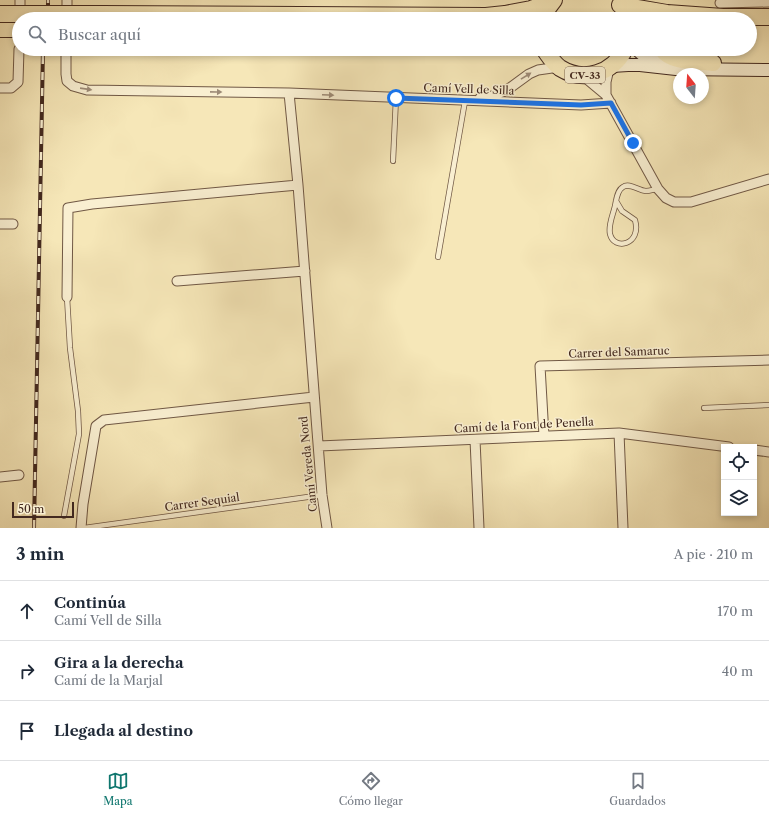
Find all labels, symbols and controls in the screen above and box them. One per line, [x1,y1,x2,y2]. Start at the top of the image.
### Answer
search box [12,12,757,56]
icon: search [26,23,48,45]
text: Buscar aquí [58,25,141,44]
road number: CV-33 [565,67,605,83]
north arrow [673,68,709,104]
one-way arrow [521,72,531,80]
street label: Camí Vell de Silla [423,80,515,98]
one-way arrow [80,86,92,92]
one-way arrow [210,89,223,95]
route start [387,89,405,107]
one-way arrow [322,91,334,98]
route end [624,134,642,152]
street label: Carrer del Samaruc [568,343,670,361]
street label: Camí de la Font de Penella [454,414,594,436]
street label: Camí Vereda Nord [296,415,320,513]
map controls [721,444,757,516]
button: locate [721,444,757,480]
button: layers [721,480,757,516]
street label: Carrer Sequial [164,490,241,514]
scale bar [12,500,74,519]
text: 50 m [18,502,44,516]
text: 3 min [16,544,65,564]
text: A pie · 210 m [674,546,753,562]
text: Continúa [54,593,126,612]
icon: ahead [16,600,38,622]
text: 170 m [717,603,753,619]
text: Camí Vell de Silla [54,612,162,628]
text: Gira a la derecha [54,653,184,672]
icon: right [16,660,38,682]
text: 40 m [722,663,753,679]
text: Camí de la Marjal [54,672,163,688]
icon: arrive [16,720,38,742]
text: Llegada al destino [54,721,193,740]
tab: Mapa [103,770,133,808]
tab: Cómo llegar [339,770,403,808]
tab: Guardados [609,770,666,808]

